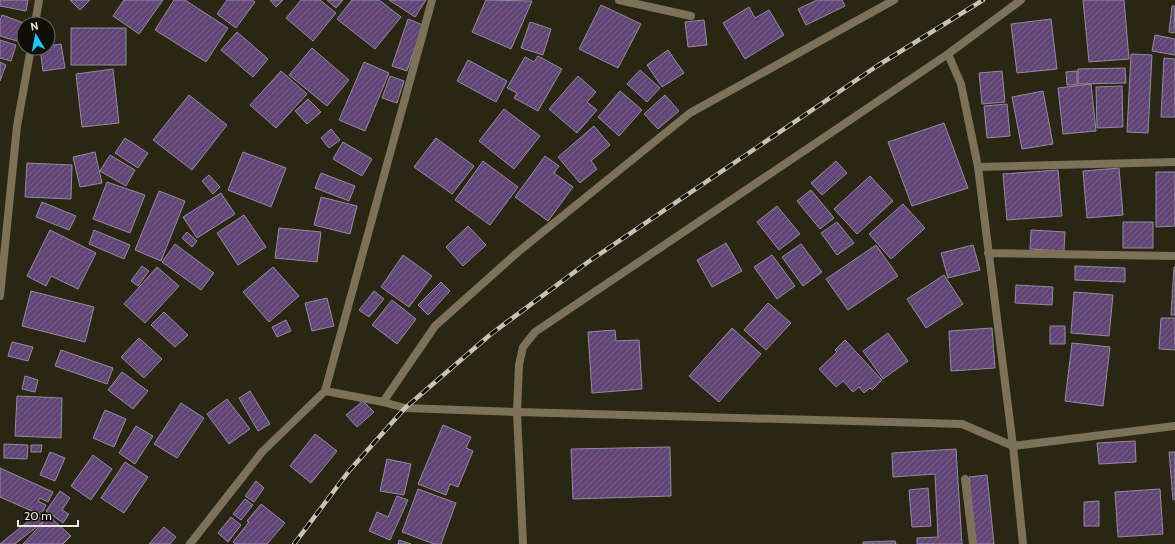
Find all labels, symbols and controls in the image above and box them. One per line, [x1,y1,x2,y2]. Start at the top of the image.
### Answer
north arrow [16,16,56,56]
text: N [29,19,39,34]
scale bar [18,502,78,528]
text: 20 m [24,508,52,523]

